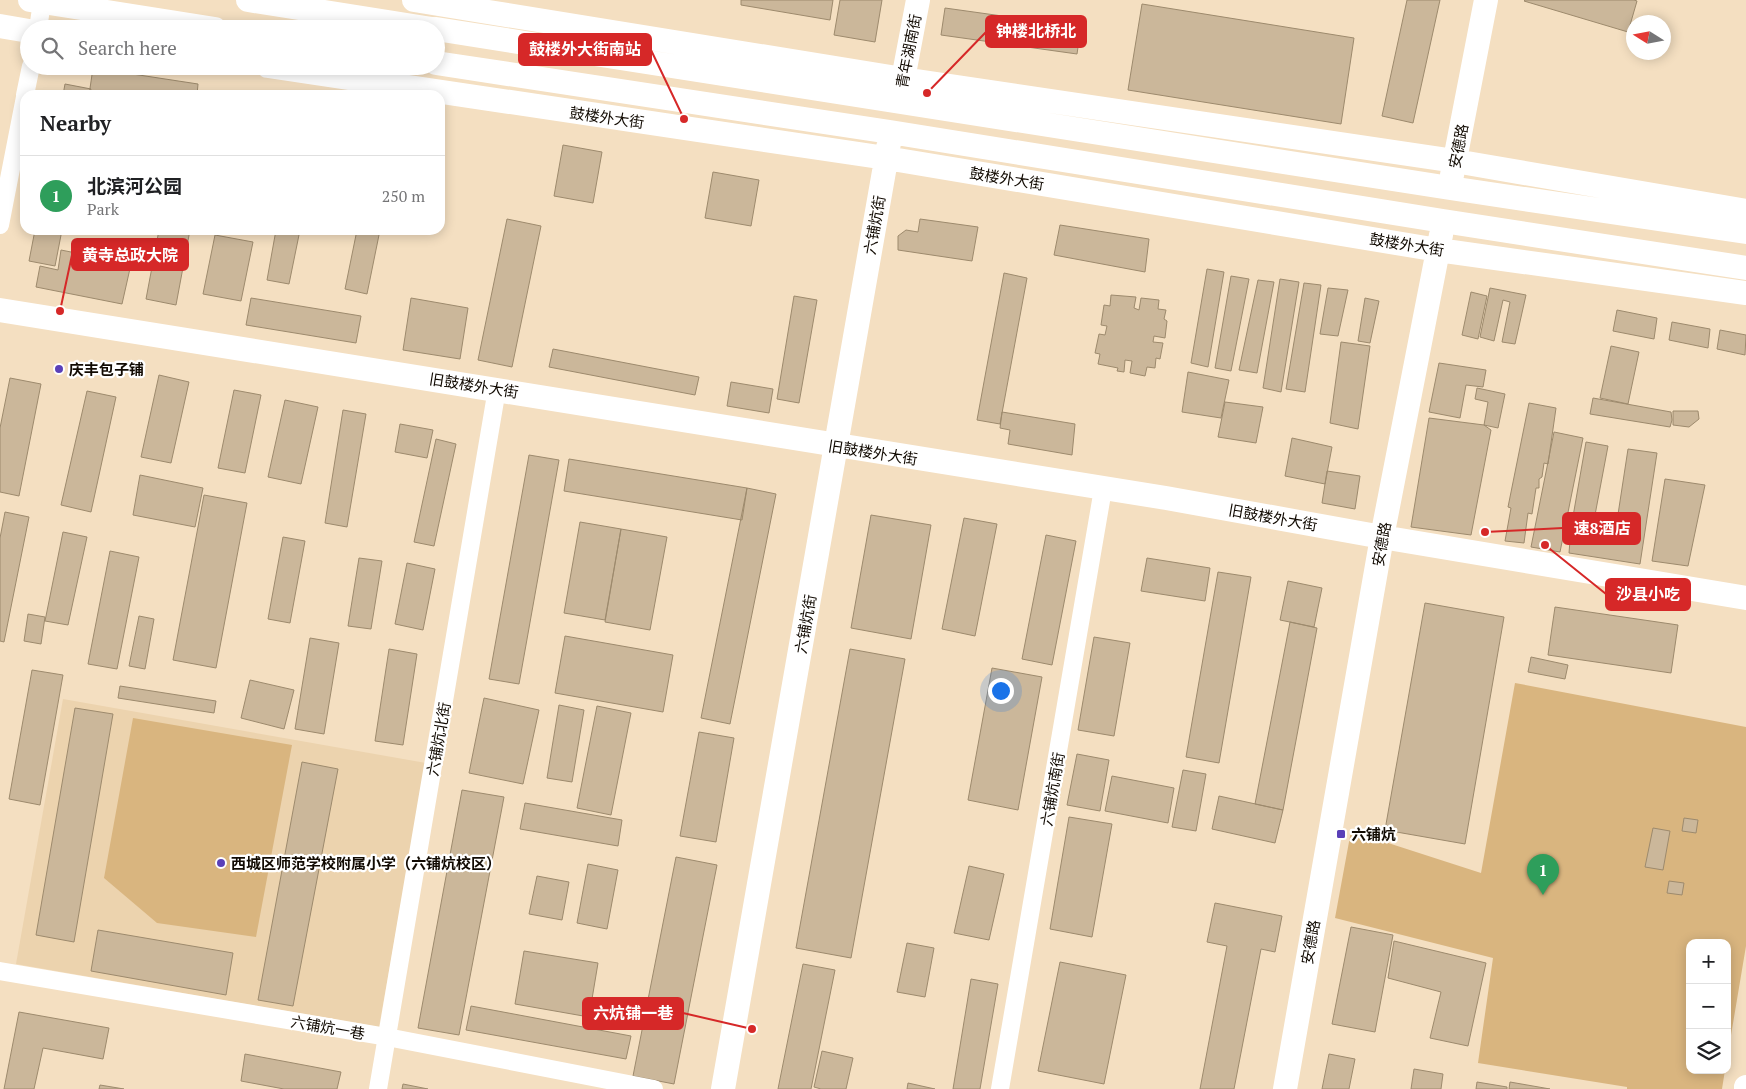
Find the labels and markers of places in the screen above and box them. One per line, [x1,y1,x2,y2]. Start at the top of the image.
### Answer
callout: 钟楼北桥北 [986,16,1086,47]
callout: 鼓楼外大街南站 [519,34,651,65]
callout: 黄寺总政大院 [72,239,188,270]
place label: 庆丰包子铺 [69,359,144,379]
marker: 庆丰包子铺 [53,363,65,375]
callout: 速8酒店 [1563,513,1640,544]
callout: 沙县小吃 [1606,579,1690,610]
place label: 六铺炕 [1351,824,1396,844]
marker: 六铺炕 [1335,828,1347,840]
place label: 西城区师范学校附属小学（六铺炕校区） [231,853,501,873]
pin: 1 [1527,854,1559,895]
marker: 西城区师范学校附属小学（六铺炕校区） [215,857,227,869]
callout: 六炕铺一巷 [583,998,683,1029]

